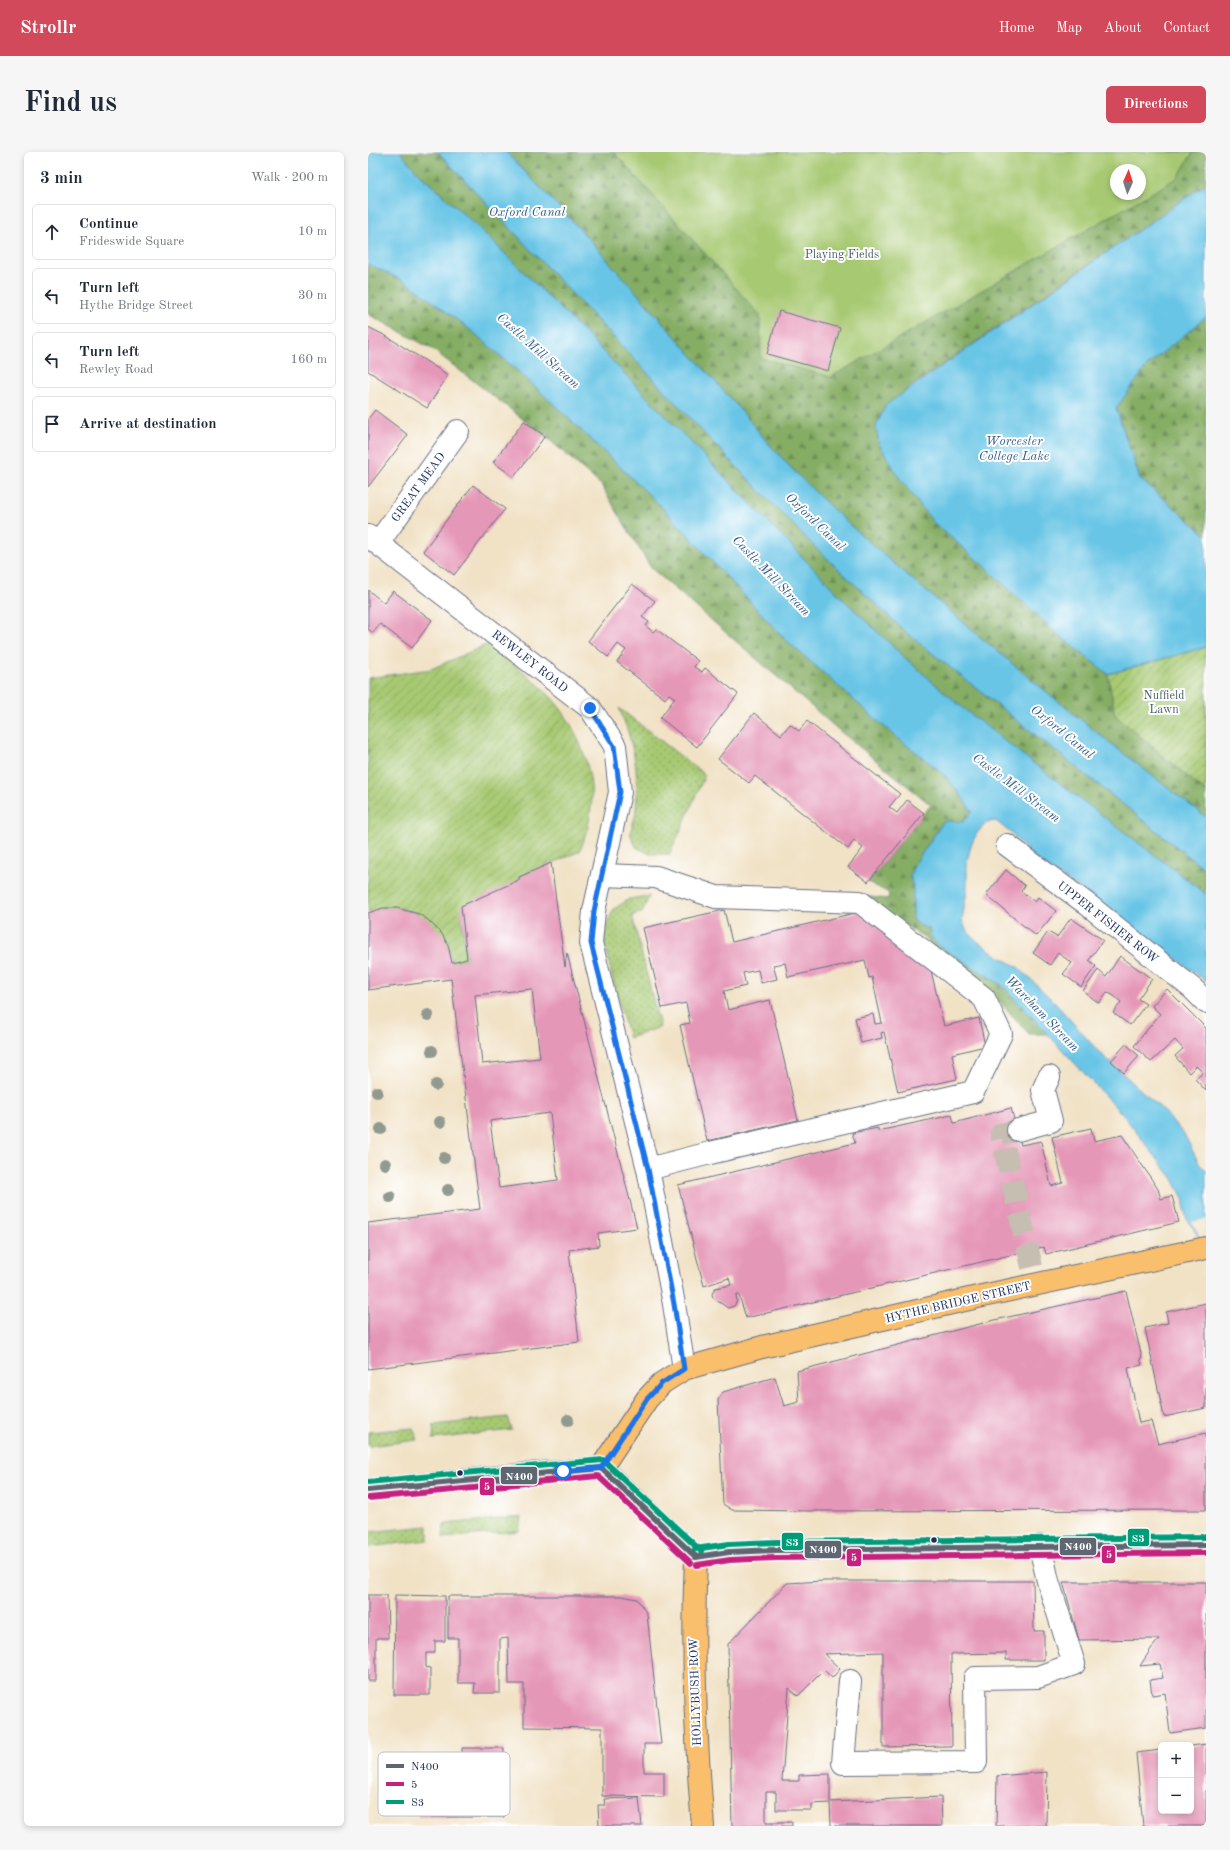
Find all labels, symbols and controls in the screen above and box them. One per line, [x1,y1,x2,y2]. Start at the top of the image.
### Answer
text: Strollr [20,19,76,38]
text: Home [999,21,1034,35]
text: Map [1056,21,1082,35]
text: About [1104,21,1141,35]
text: Contact [1163,21,1210,35]
button: Directions [1106,86,1206,123]
text: Find us [24,90,117,118]
north arrow [1110,164,1146,200]
text: 3 min [40,170,83,187]
text: Walk · 200 m [251,171,328,184]
water label: Oxford Canal [489,206,566,219]
text: Continue [79,217,138,232]
icon: ahead [41,221,63,243]
text: 10 m [298,225,327,238]
text: Frideswide Square [79,235,184,248]
park label: Playing Fields [805,249,879,261]
text: Turn left [79,281,139,296]
icon: left [41,285,63,307]
text: 30 m [298,289,327,302]
text: Hythe Bridge Street [79,299,193,312]
water label: Castle Mill Stream [494,311,582,392]
text: Turn left [79,345,139,360]
icon: left [41,349,63,371]
text: 160 m [290,353,327,366]
text: Rewley Road [79,363,153,376]
icon: arrive [41,413,63,435]
text: Arrive at destination [79,417,217,432]
water label: Worcester College Lake [979,435,1049,463]
street label: GREAT MEAD [390,451,448,524]
water label: Oxford Canal [783,491,847,554]
water label: Castle Mill Stream [730,533,813,619]
street label: REWLEY ROAD [489,628,570,695]
park label: Nuffield Lawn [1144,690,1185,716]
route end [581,699,599,717]
water label: Oxford Canal [1028,703,1096,761]
water label: Castle Mill Stream [970,751,1063,826]
street label: UPPER FISHER ROW [1055,880,1160,966]
water label: Wareham Stream [1003,974,1081,1055]
street label: HYTHE BRIDGE STREET [884,1280,1032,1326]
route start [554,1462,572,1480]
line badge: N400 [500,1466,538,1485]
unlabelled marker [455,1468,465,1478]
text: N400 [505,1472,533,1483]
line badge: 5 [479,1477,495,1496]
text: 5 [484,1482,490,1493]
line badge: S3 [1127,1528,1150,1547]
line badge: S3 [781,1532,804,1551]
text: S3 [1131,1534,1145,1545]
unlabelled marker [929,1535,939,1545]
line badge: N400 [1059,1537,1097,1556]
text: S3 [785,1538,799,1549]
line badge: N400 [804,1540,842,1559]
text: N400 [1064,1542,1092,1553]
text: N400 [809,1545,837,1556]
line badge: 5 [1101,1545,1116,1564]
line badge: 5 [846,1548,862,1567]
text: 5 [1106,1550,1112,1561]
text: 5 [851,1553,857,1564]
street label: HOLLYBUSH ROW [688,1637,704,1746]
map controls [1158,1742,1194,1814]
button: + [1158,1742,1194,1778]
legend [378,1752,510,1816]
text: N400 [411,1762,439,1773]
button: − [1158,1778,1194,1814]
text: 5 [411,1780,417,1791]
text: S3 [411,1798,424,1809]

